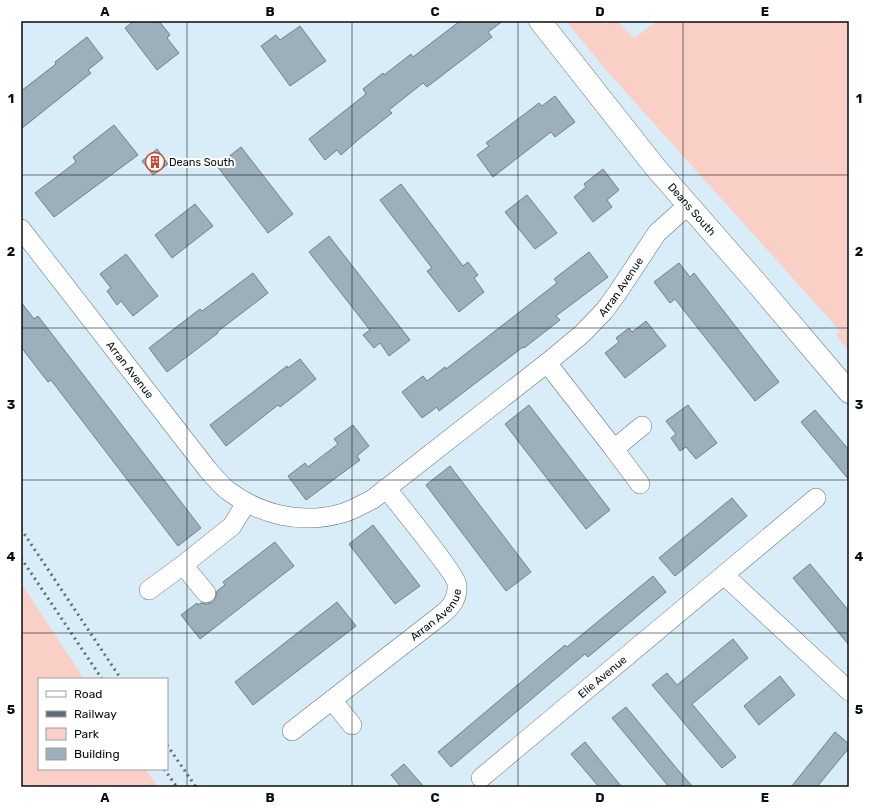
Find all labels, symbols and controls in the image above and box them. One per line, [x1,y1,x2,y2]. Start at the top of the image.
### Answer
text: A [100,4,110,19]
text: B [265,4,275,19]
text: C [430,4,440,19]
text: D [595,4,605,19]
text: E [761,4,769,19]
text: 1 [8,91,14,106]
text: 1 [856,91,862,106]
building icon: Deans South [144,151,166,173]
place label: Deans South [169,156,235,169]
street label: Deans South [665,180,719,238]
text: 2 [7,244,15,259]
text: 2 [855,244,863,259]
street label: Arran Avenue [596,255,646,319]
street label: Arran Avenue [104,338,157,401]
text: 3 [7,397,16,412]
text: 3 [855,397,864,412]
text: 4 [7,549,16,564]
text: 4 [855,549,864,564]
street label: Arran Avenue [407,588,464,643]
street label: Elie Avenue [575,653,629,701]
legend [38,678,168,770]
text: Road [74,687,102,701]
text: 5 [7,702,15,717]
text: 5 [855,702,863,717]
text: Railway [74,707,117,721]
text: Park [74,727,100,741]
text: Building [74,747,120,761]
text: A [100,790,110,805]
text: B [265,790,275,805]
text: C [430,790,440,805]
text: D [595,790,605,805]
text: E [761,790,769,805]

